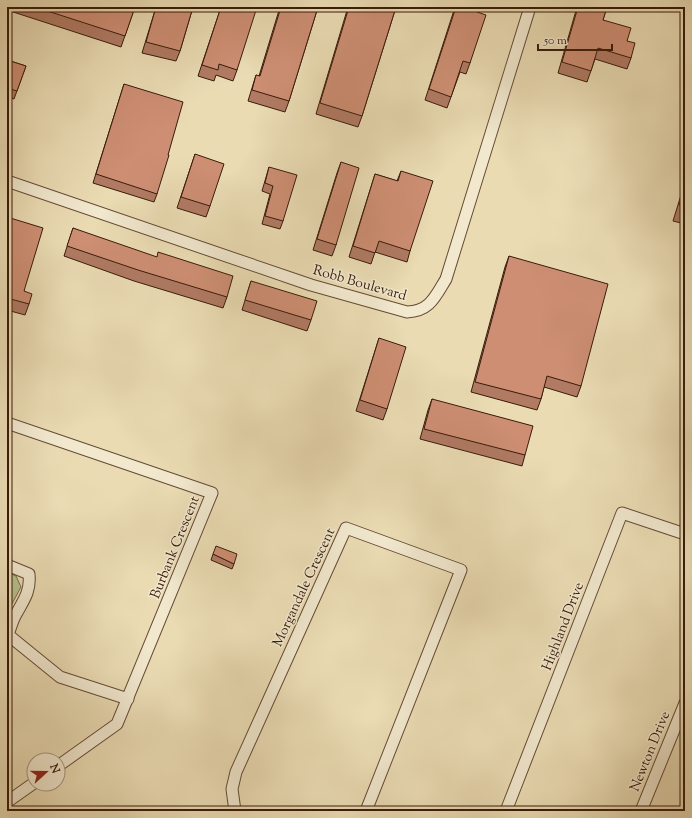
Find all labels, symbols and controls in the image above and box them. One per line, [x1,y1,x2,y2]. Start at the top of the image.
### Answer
scale bar [538,26,612,52]
text: 50 m [543,32,567,50]
street label: Robb Boulevard [310,261,409,307]
street label: Burbank Crescent [146,493,206,602]
street label: Morgandale Crescent [269,525,341,650]
street label: Highland Drive [538,580,590,674]
street label: Newton Drive [626,709,676,795]
north arrow [26,752,66,792]
text: N [45,761,64,776]

